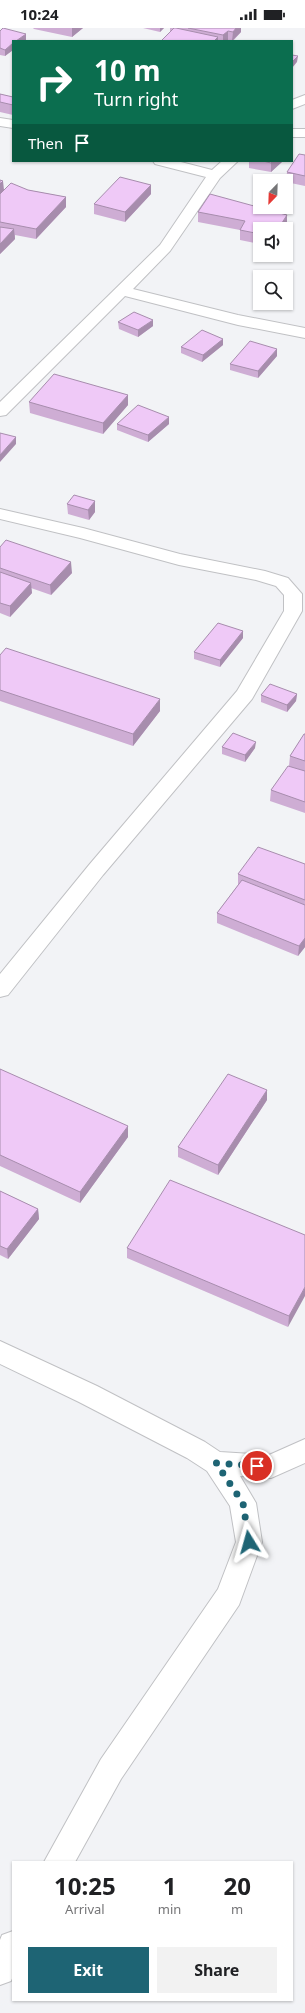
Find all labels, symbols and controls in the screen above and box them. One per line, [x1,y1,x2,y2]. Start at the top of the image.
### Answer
text: 10:24 [20,4,59,24]
text: 10 m [94,51,161,89]
icon: right [28,56,80,108]
text: Turn right [94,87,178,111]
icon: arrive [71,132,93,154]
text: Then [28,133,63,153]
north arrow [253,174,293,214]
map controls [253,174,293,310]
button: sound [253,222,293,262]
button: search [253,270,293,310]
pin [240,1449,274,1483]
icon: arrive [246,1455,268,1477]
position arrow [228,1521,270,1563]
text: 10:25 [54,1869,116,1902]
text: 1 [163,1869,176,1902]
text: 20 [223,1869,251,1902]
text: Arrival [65,1900,105,1918]
text: min [158,1900,181,1918]
text: m [231,1900,243,1918]
button: Exit [28,1947,149,1993]
button: Share [157,1947,277,1993]

